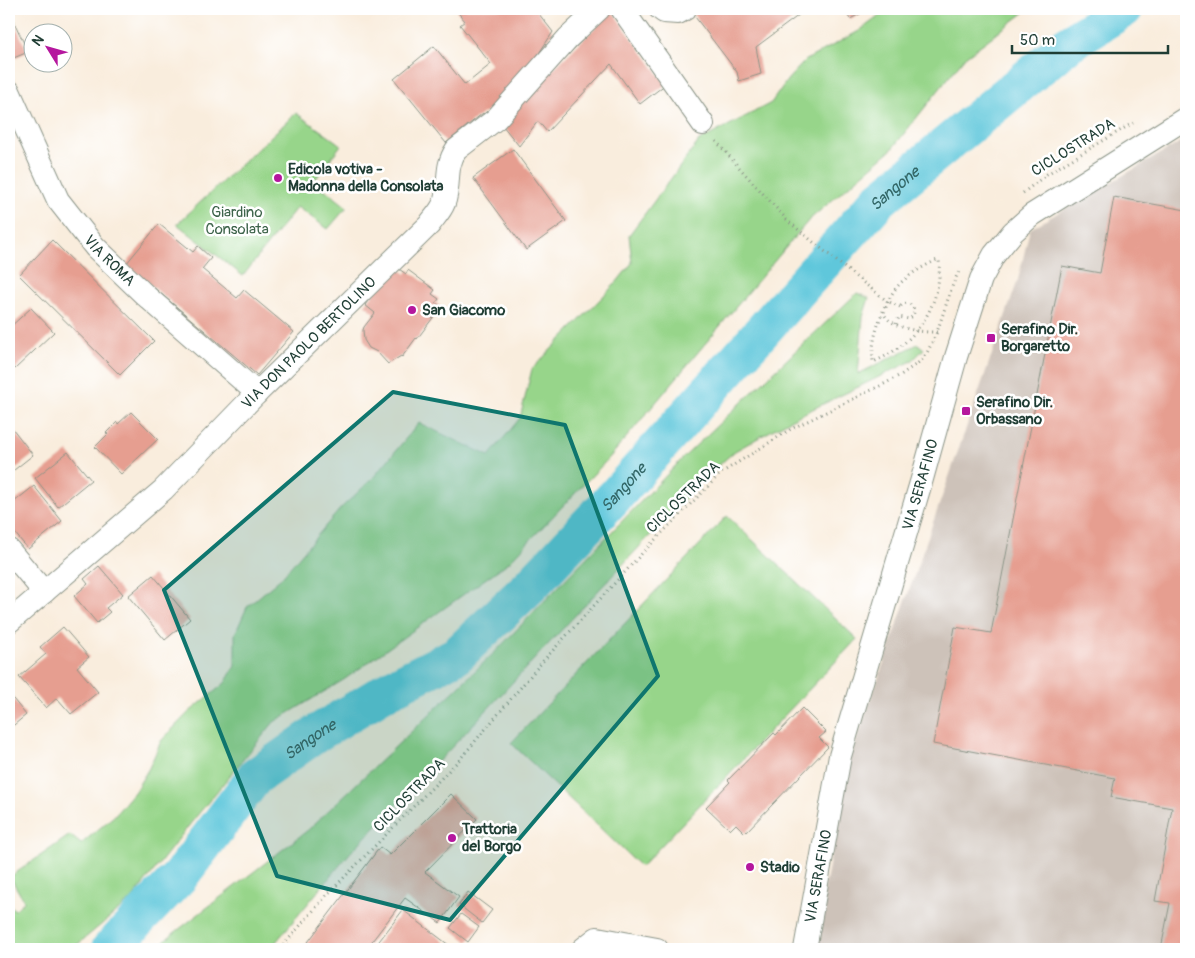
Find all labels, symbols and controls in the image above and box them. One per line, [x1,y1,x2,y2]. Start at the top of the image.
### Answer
north arrow [22,22,72,72]
scale bar [1012,22,1169,54]
text: 50 m [1020,31,1055,50]
text: N [28,32,48,49]
street label: CICLOSTRADA [1028,114,1119,181]
place label: Edicola votiva - Madonna della Consolata [288,160,443,196]
water label: Sangone [866,161,925,215]
marker: Edicola votiva - Madonna della Consolata [272,172,284,184]
park label: Giardino Consolata [205,203,269,239]
street label: VIA ROMA [79,231,139,291]
street label: VIA DON PAOLO BERTOLINO [238,273,380,413]
place label: San Giacomo [422,301,505,320]
marker: San Giacomo [406,304,418,316]
place label: Serafino Dir. Borgaretto [1001,320,1078,356]
marker: Serafino Dir. Borgaretto [985,332,997,344]
place label: Serafino Dir. Orbassano [976,393,1053,429]
marker: Serafino Dir. Orbassano [960,405,972,417]
street label: VIA SERAFINO [898,437,943,533]
street label: CICLOSTRADA [642,457,724,537]
water label: Sangone [597,458,652,516]
water label: Sangone [280,714,342,765]
street label: CICLOSTRADA [369,754,449,836]
place label: Trattoria del Borgo [461,820,521,856]
street label: VIA SERAFINO [801,828,836,924]
marker: Trattoria del Borgo [446,832,458,844]
place label: Stadio [760,858,800,877]
marker: Stadio [744,861,756,873]

